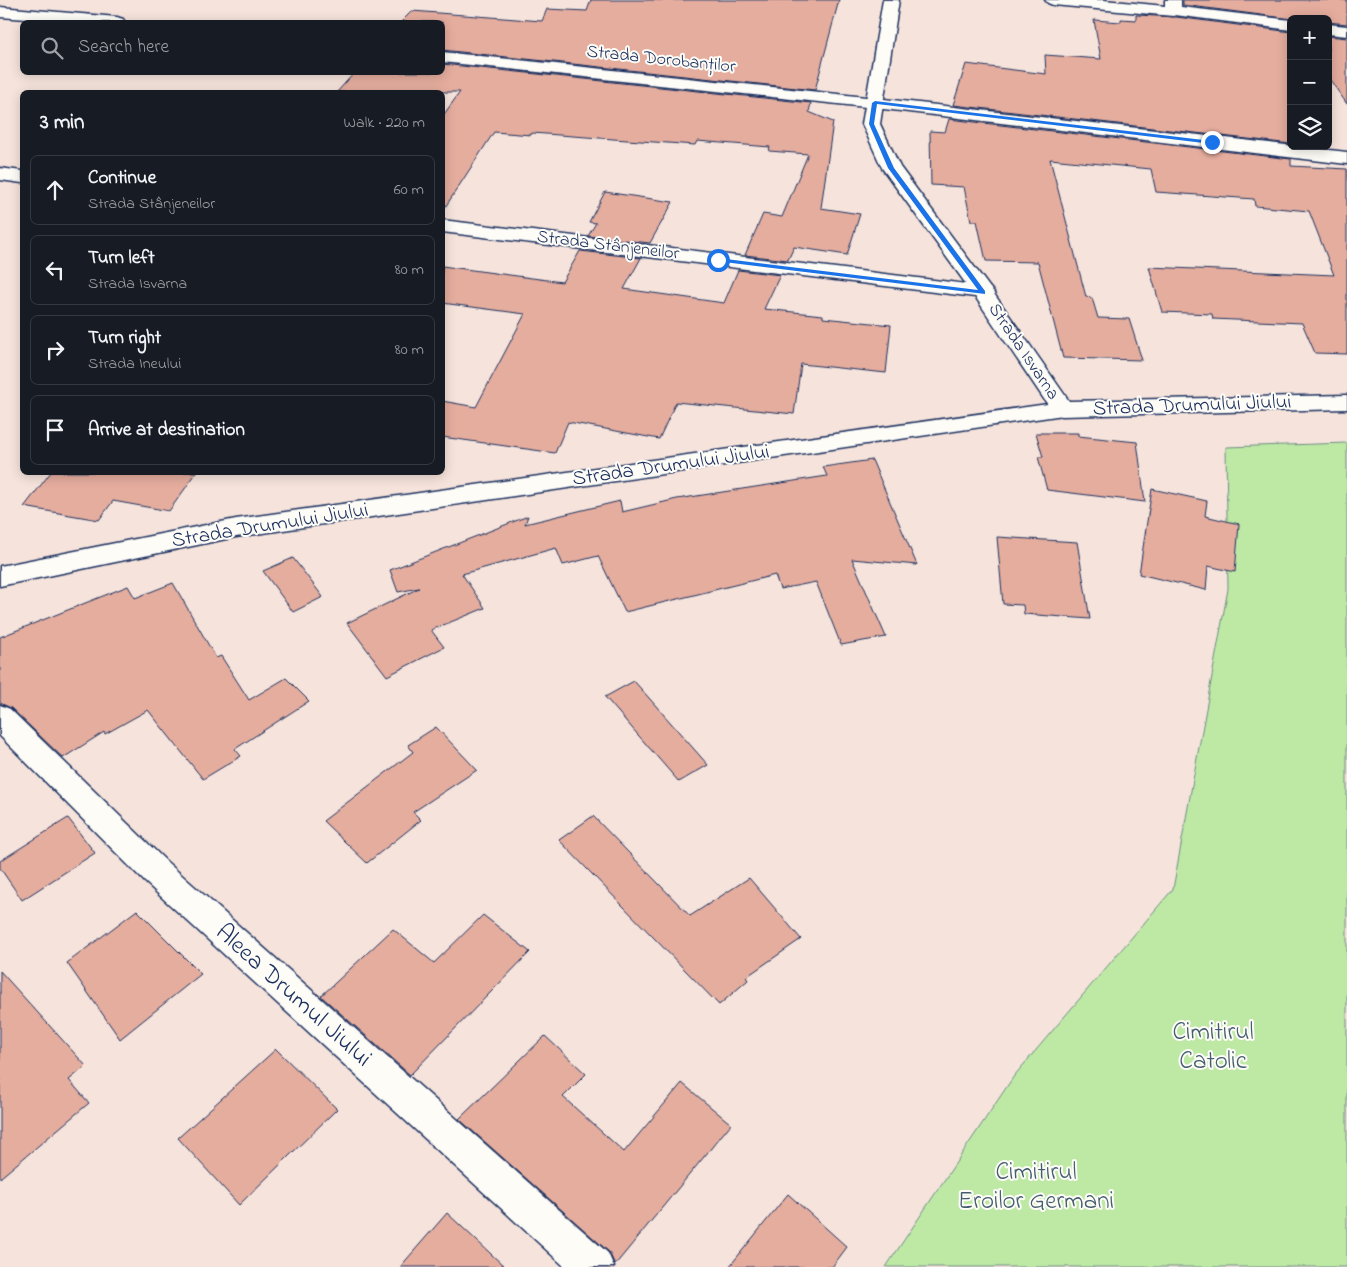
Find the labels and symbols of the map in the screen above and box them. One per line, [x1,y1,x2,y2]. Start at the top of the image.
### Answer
street label: Strada Dorobanților [585,39,737,81]
route end [1201,131,1224,154]
street label: Strada Stânjeneilor [535,224,681,268]
route start [707,249,730,272]
street label: Strada Isvarna [981,299,1065,405]
street label: Strada Drumului Jiului [1092,388,1292,424]
street label: Strada Drumului Jiului [571,437,771,495]
street label: Strada Drumului Jiului [170,496,370,556]
street label: Aleea Drumul Jiului [207,916,379,1076]
park label: Cimitirul Catolic [1172,1015,1254,1080]
park label: Cimitirul Eroilor Germani [958,1155,1114,1220]

